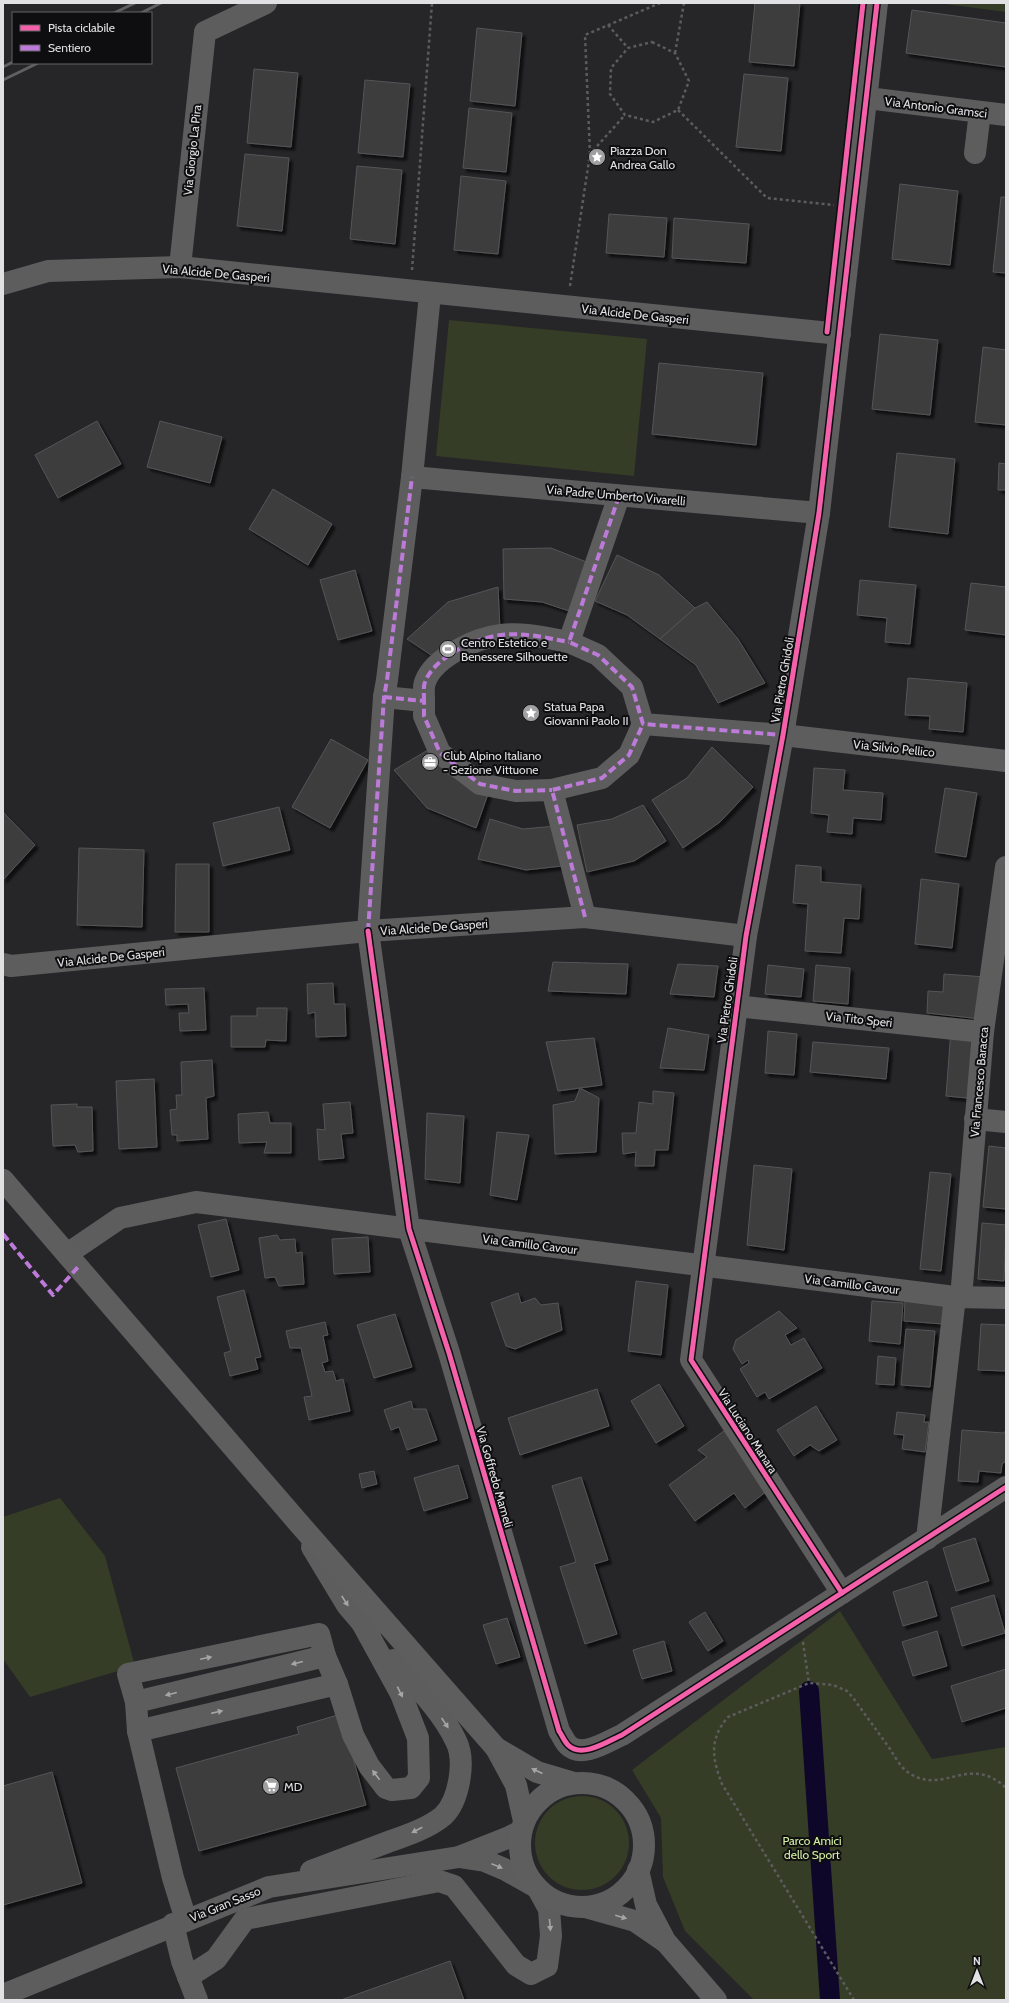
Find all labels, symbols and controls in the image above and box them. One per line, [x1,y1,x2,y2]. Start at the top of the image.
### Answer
legend [12,12,152,64]
text: Pista ciclabile [48,20,115,35]
text: Sentiero [48,40,91,55]
street label: Via Antonio Gramsci [884,93,988,121]
street label: Via Giorgio La Pira [180,104,204,196]
place label: Piazza Don Andrea Gallo [610,143,675,172]
place icon: Piazza Don Andrea Gallo [587,147,607,167]
street label: Via Alcide De Gasperi [162,261,270,285]
street label: Via Alcide De Gasperi [581,301,689,327]
street label: Via Padre Umberto Vivarelli [546,481,686,509]
place label: Centro Estetico e Benessere Silhouette [461,635,568,664]
street label: Via Pietro Ghidoli [767,636,797,724]
sports icon: Centro Estetico e Benessere Silhouette [438,639,458,659]
place label: Statua Papa Giovanni Paolo II [544,699,629,728]
place icon: Statua Papa Giovanni Paolo II [521,703,541,723]
street label: Via Silvio Pellico [853,736,936,760]
place label: Club Alpino Italiano - Sezione Vittuone [443,748,542,777]
office icon: Club Alpino Italiano - Sezione Vittuone [420,752,440,772]
street label: Via Alcide De Gasperi [380,916,488,938]
street label: Via Alcide De Gasperi [57,944,165,970]
street label: Via Pietro Ghidoli [714,956,740,1044]
street label: Via Tito Speri [825,1008,893,1030]
street label: Via Francesco Baracca [967,1026,991,1138]
street label: Via Camillo Cavour [482,1231,578,1257]
street label: Via Camillo Cavour [804,1271,900,1297]
street label: Via Luciano Manara [715,1386,781,1476]
street label: Via Goffredo Mameli [473,1425,517,1529]
one-way arrow [341,1596,349,1606]
one-way arrow [200,1654,212,1660]
one-way arrow [291,1660,303,1666]
one-way arrow [397,1687,403,1698]
one-way arrow [165,1691,177,1697]
one-way arrow [211,1709,223,1715]
one-way arrow [442,1717,449,1729]
one-way arrow [531,1768,542,1774]
one-way arrow [372,1769,380,1780]
supermarket icon: MD [261,1776,281,1796]
place label: MD [284,1779,303,1794]
one-way arrow [412,1827,423,1833]
park label: Parco Amici dello Sport [782,1833,842,1862]
one-way arrow [491,1864,503,1870]
street label: Via Gran Sasso [187,1883,263,1925]
one-way arrow [615,1914,627,1920]
one-way arrow [547,1919,554,1931]
north arrow [957,1951,997,1991]
text: N [973,1954,981,1968]

